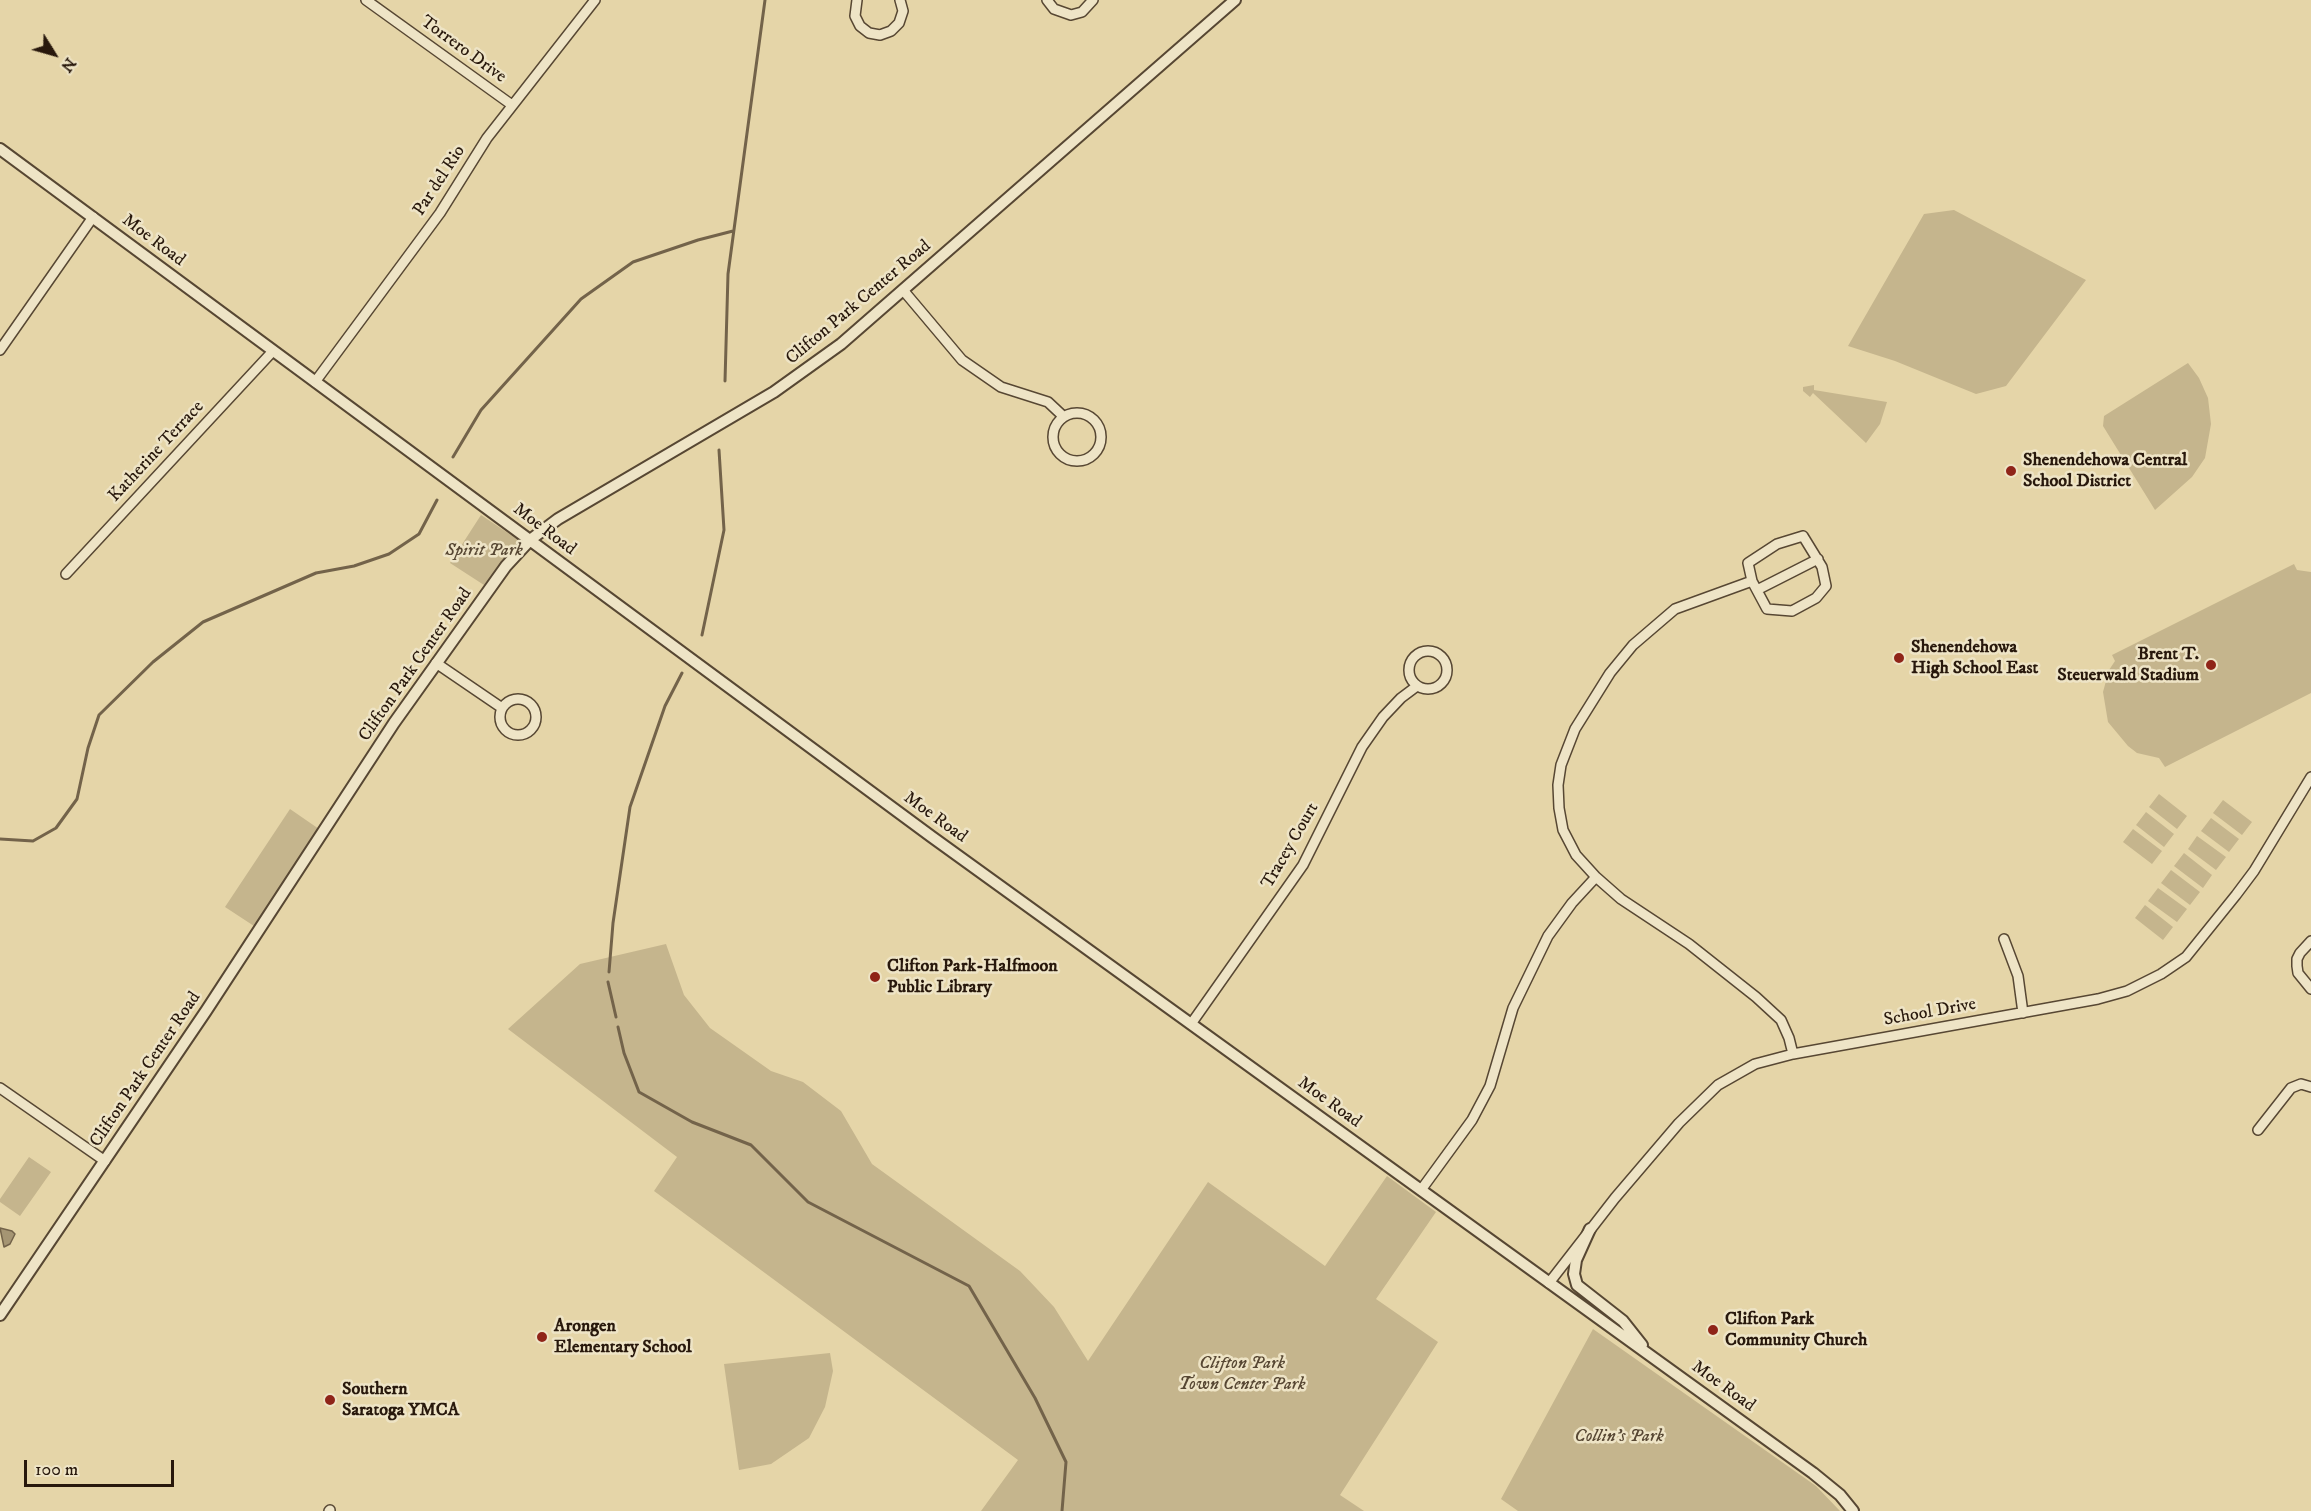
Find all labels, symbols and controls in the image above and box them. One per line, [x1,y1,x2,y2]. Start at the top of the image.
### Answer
street label: Torrero Drive [416,12,510,88]
north arrow [24,24,84,84]
text: N [56,54,80,76]
street label: Par del Rio [409,142,471,220]
street label: Moe Road [117,210,189,272]
street label: Clifton Park Center Road [782,236,936,370]
street label: Katherine Terrace [105,397,209,507]
place label: Shenendehowa Central School District [2023,450,2187,492]
marker: Shenendehowa Central School District [2004,464,2018,478]
street label: Moe Road [508,499,580,561]
park label: Spirit Park [445,540,523,562]
street label: Clifton Park Center Road [355,584,477,746]
place label: Shenendehowa High School East [1911,637,2038,680]
place label: Brent T. Steuerwald Stadium [2057,644,2199,686]
marker: Shenendehowa High School East [1892,651,1906,665]
marker: Brent T. Steuerwald Stadium [2204,658,2218,672]
street label: Moe Road [899,788,971,848]
street label: Tracey Court [1258,799,1324,893]
place label: Clifton Park-Halfmoon Public Library [887,956,1058,998]
marker: Clifton Park-Halfmoon Public Library [868,970,882,984]
street label: Clifton Park Center Road [86,988,206,1152]
street label: School Drive [1882,994,1978,1032]
street label: Moe Road [1293,1073,1365,1133]
place label: Clifton Park Community Church [1725,1309,1867,1352]
place label: Arongen Elementary School [554,1316,692,1358]
marker: Clifton Park Community Church [1706,1323,1720,1337]
marker: Arongen Elementary School [535,1330,549,1344]
park label: Clifton Park Town Center Park [1178,1353,1306,1396]
street label: Moe Road [1687,1357,1759,1417]
place label: Southern Saratoga YMCA [342,1379,459,1422]
marker: Southern Saratoga YMCA [323,1393,337,1407]
park label: Collin's Park [1574,1426,1664,1448]
scale bar [27,1448,177,1486]
text: 100 m [35,1459,78,1481]

